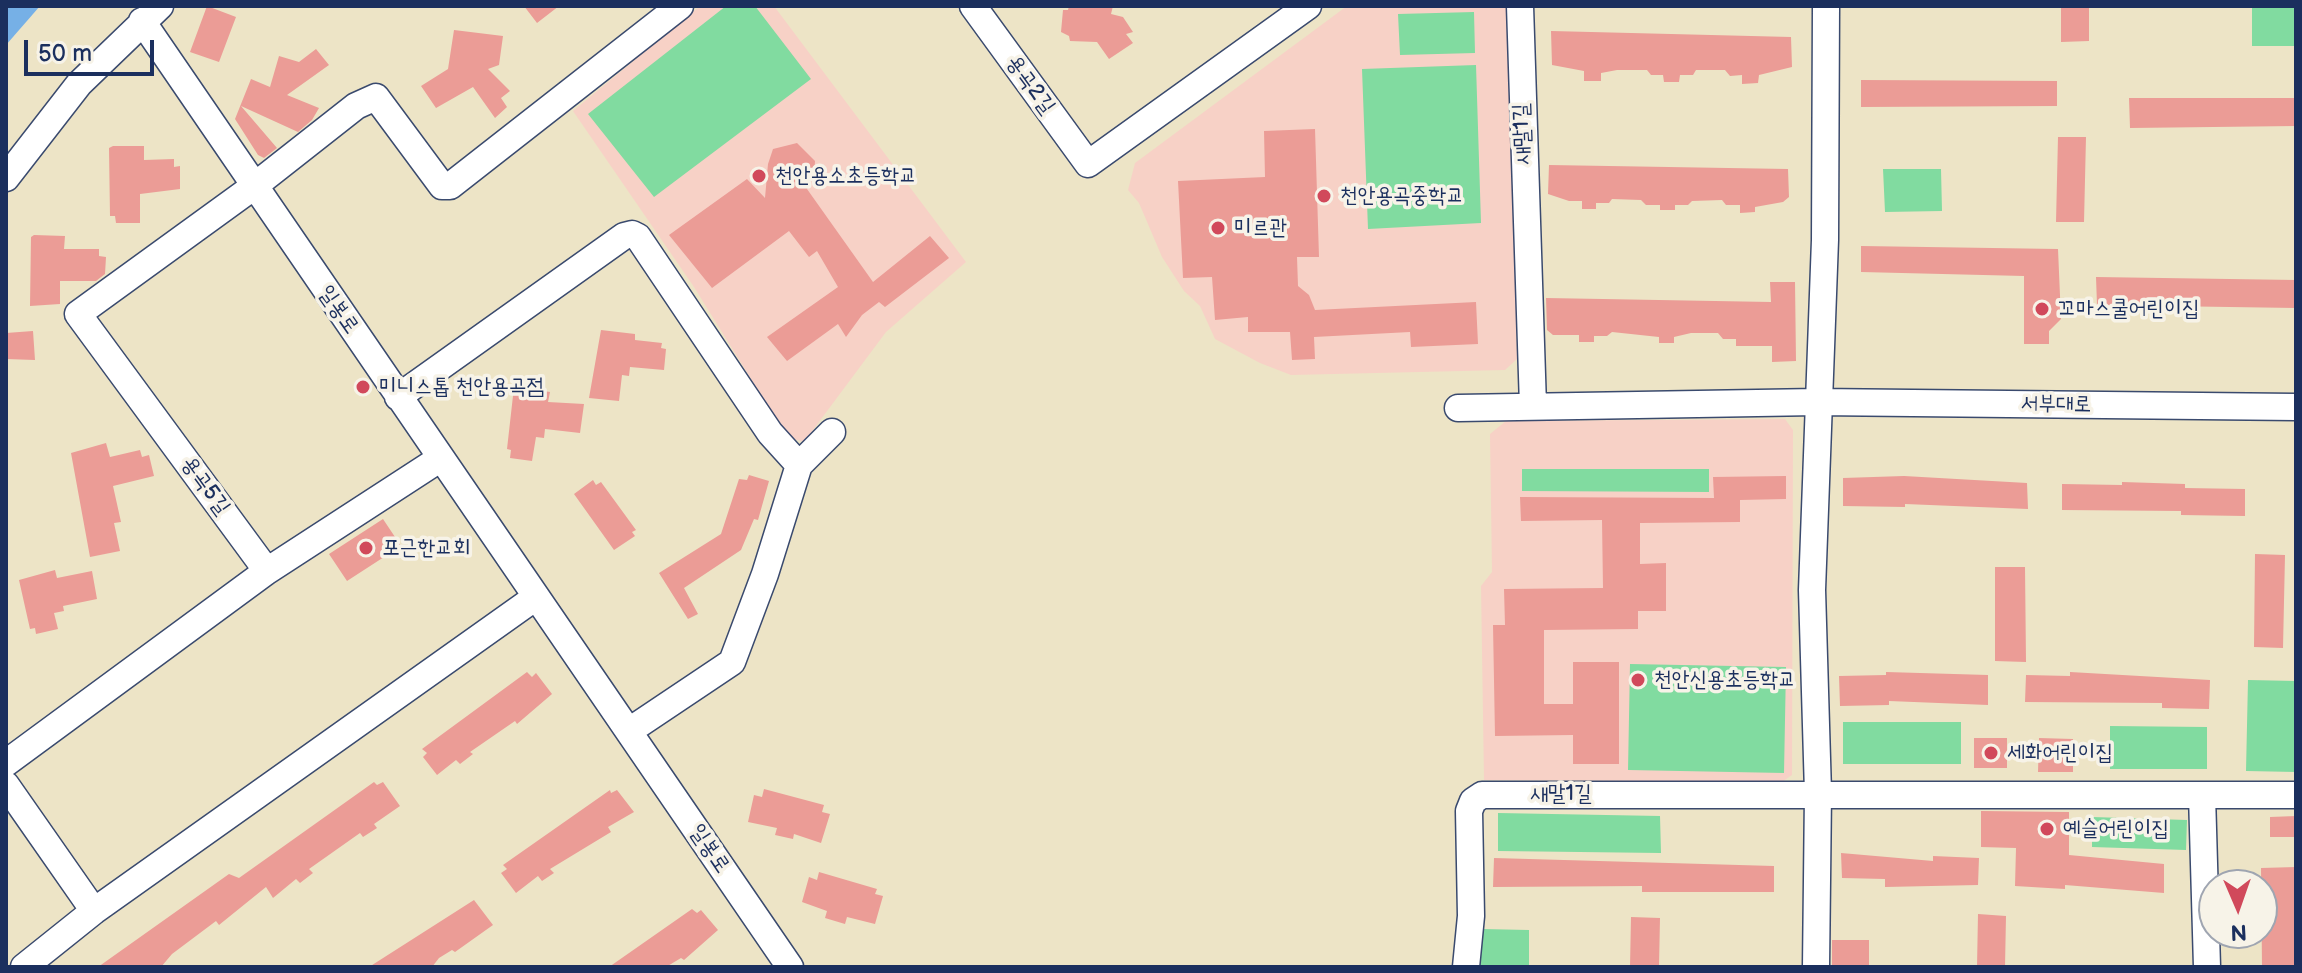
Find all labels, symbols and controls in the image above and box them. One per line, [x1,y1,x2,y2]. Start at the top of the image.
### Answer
scale bar [28,24,158,74]
text: 50 m [38,39,92,68]
street label: 용곡2길 [1000,51,1060,119]
street label: 새말1길 [1509,103,1537,165]
place label: 천안용소초등학교 [775,163,917,189]
marker: 천안용소초등학교 [750,167,768,185]
place label: 천안용곡중학교 [1340,183,1464,209]
marker: 천안용곡중학교 [1315,187,1333,205]
place label: 미르관 [1234,215,1287,241]
marker: 미르관 [1209,219,1227,237]
street label: 일봉로 [312,281,364,339]
place label: 꼬마스쿨어린이집 [2058,296,2200,322]
marker: 꼬마스쿨어린이집 [2033,300,2051,318]
place label: 미니스톱 천안용곡점 [379,374,544,400]
marker: 미니스톱 천안용곡점 [354,378,372,396]
street label: 서부대로 [2020,391,2092,419]
street label: 용곡5길 [175,452,235,520]
place label: 포근한교회 [382,535,471,561]
marker: 포근한교회 [357,539,375,557]
place label: 천안신용초등학교 [1654,667,1796,693]
marker: 천안신용초등학교 [1629,671,1647,689]
place label: 세화어린이집 [2007,740,2113,766]
marker: 세화어린이집 [1982,744,2000,762]
street label: 새말1길 [1530,781,1592,807]
place label: 예슬어린이집 [2063,816,2169,842]
street label: 일봉로 [683,820,735,878]
marker: 예슬어린이집 [2038,820,2056,838]
north arrow [2198,869,2278,949]
text: N [2230,918,2248,945]

